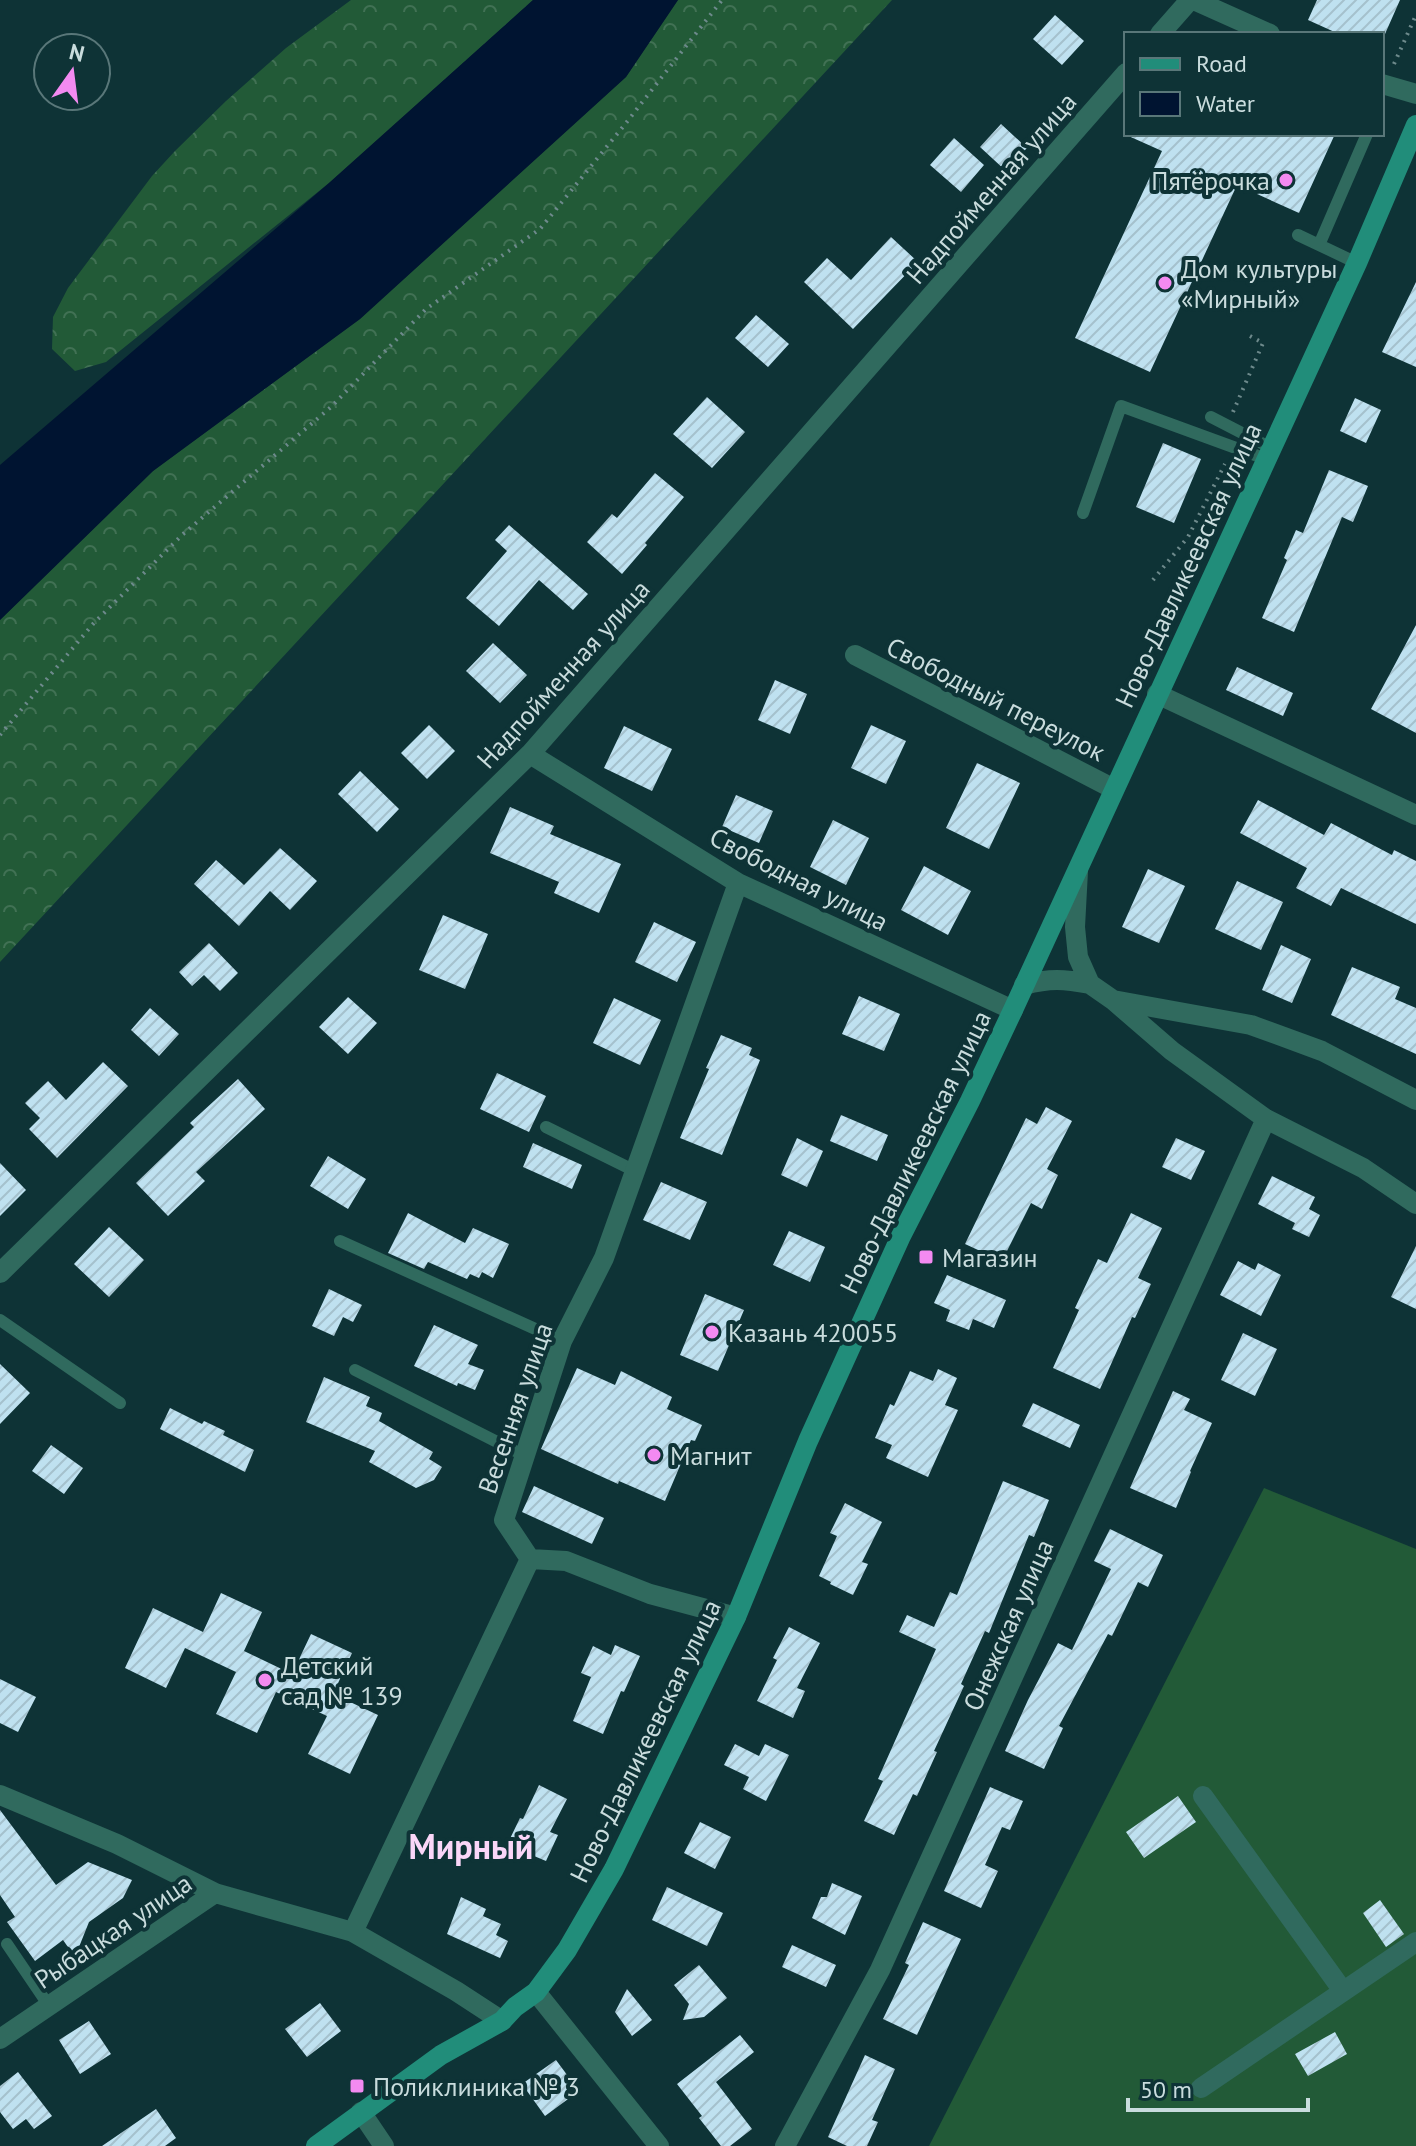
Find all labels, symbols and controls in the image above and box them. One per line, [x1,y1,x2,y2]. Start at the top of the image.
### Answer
north arrow [32,32,112,112]
legend [1124,32,1384,136]
text: N [66,37,87,68]
text: Road [1196,48,1247,79]
street label: Надпойменная улица [899,86,1083,290]
text: Water [1196,88,1255,119]
place label: Пятёрочка [1151,164,1270,197]
marker: Пятёрочка [1277,171,1295,189]
place label: Дом культуры «Мирный» [1181,252,1338,315]
marker: Дом культуры «Мирный» [1156,274,1174,292]
street label: Ново-Давликеевская улица [1107,417,1269,713]
street label: Надпойменная улица [469,573,657,775]
street label: Свободный переулок [881,630,1111,769]
street label: Свободная улица [704,820,894,938]
street label: Ново-Давликеевская улица [832,1005,998,1299]
place label: Магазин [942,1241,1038,1274]
marker: Магазин [917,1248,935,1266]
place label: Казань 420055 [728,1316,898,1349]
street label: Весенняя улица [470,1318,560,1498]
marker: Казань 420055 [703,1323,721,1341]
place label: Магнит [670,1439,752,1472]
marker: Магнит [645,1446,663,1464]
street label: Онежская улица [955,1534,1061,1716]
street label: Ново-Давликеевская улица [562,1594,728,1888]
place label: Детский сад № 139 [281,1649,403,1712]
marker: Детский сад № 139 [256,1671,274,1689]
district label: Мирный [409,1824,533,1868]
street label: Рыбацкая улица [28,1866,198,1996]
scale bar [1128,2062,1308,2112]
place label: Поликлиника № 3 [373,2070,580,2103]
text: 50 m [1140,2074,1192,2105]
marker: Поликлиника № 3 [348,2077,366,2095]

